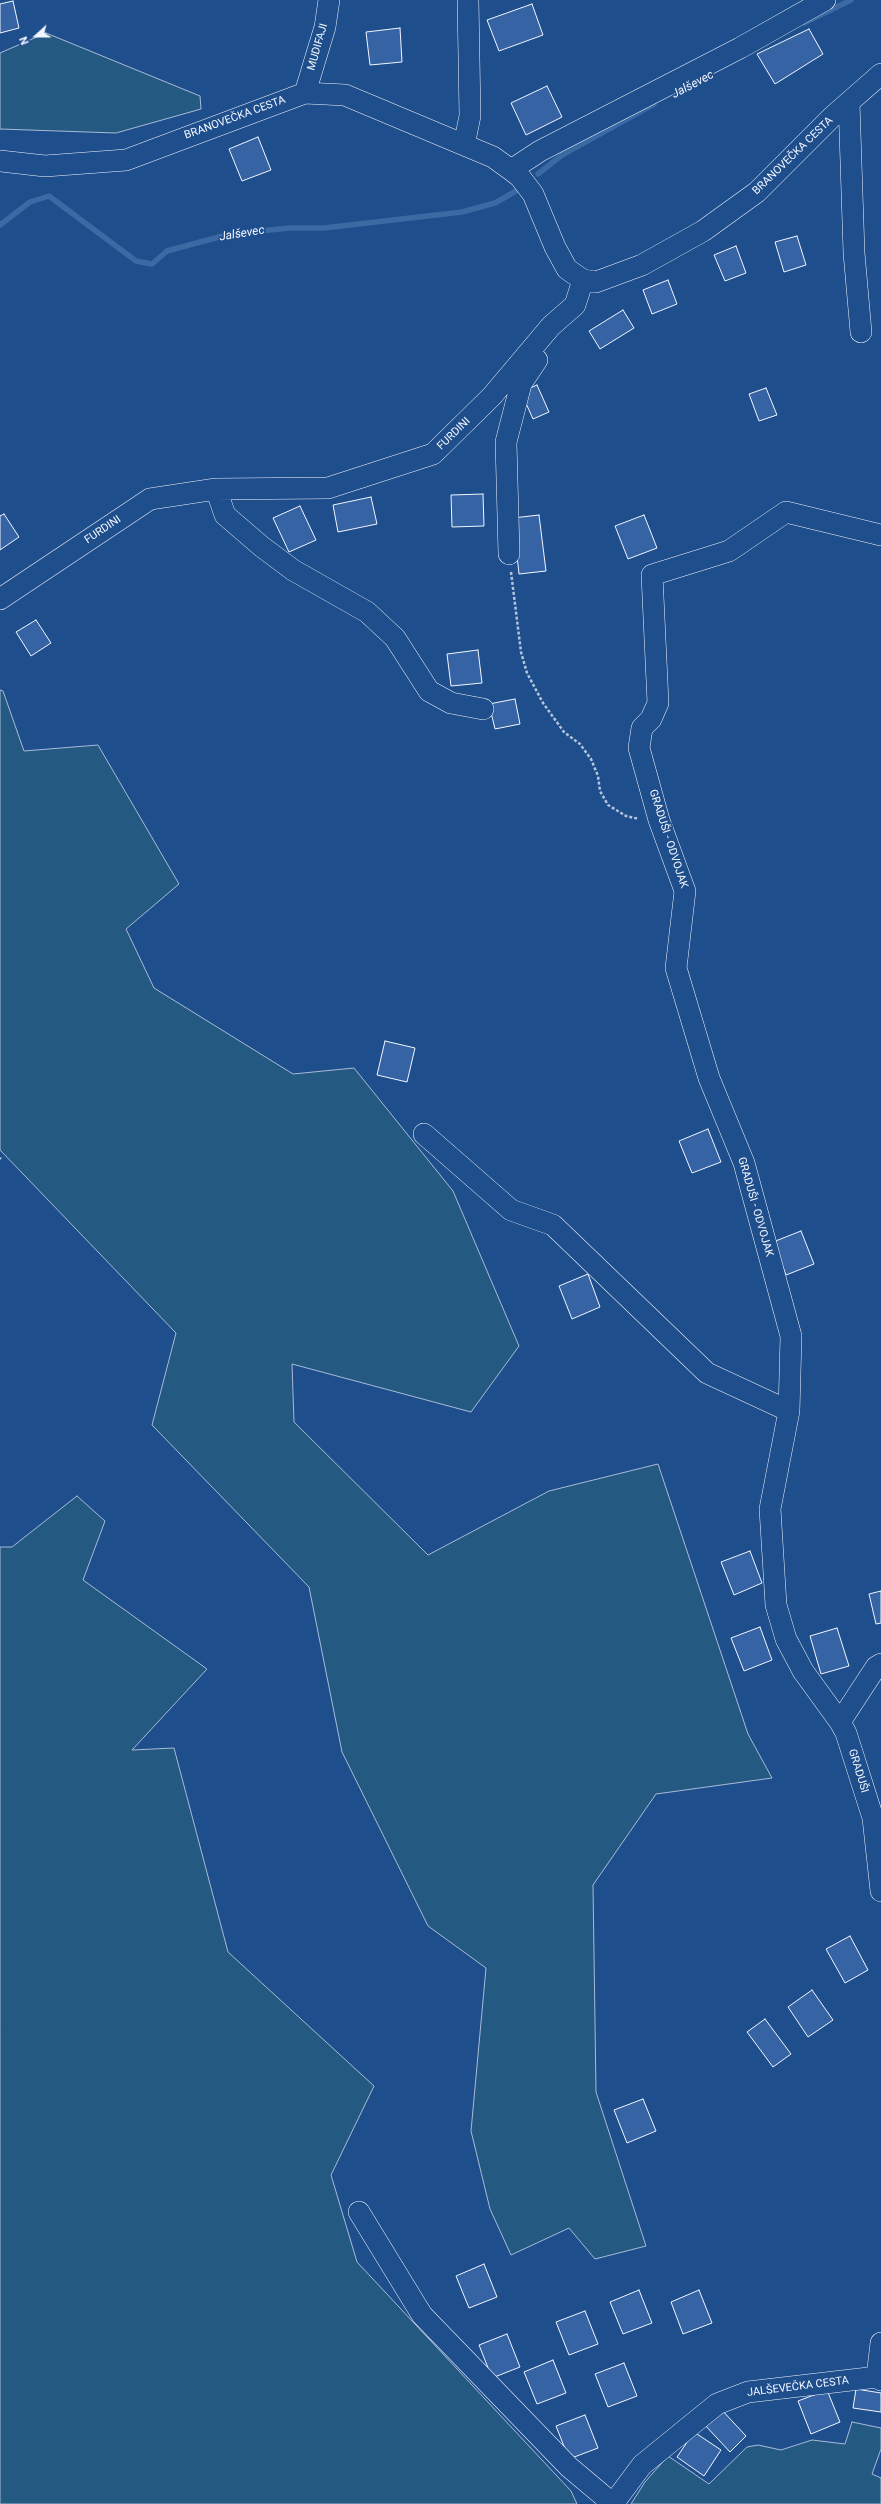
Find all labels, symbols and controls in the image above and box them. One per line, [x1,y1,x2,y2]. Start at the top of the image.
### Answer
north arrow [16,16,56,56]
street label: MUDIFAJI [305,22,331,72]
text: N [17,35,32,46]
water label: Jalševec [670,68,716,102]
street label: BRANOVEČKA CESTA [183,94,287,142]
street label: BRANOVEČKA CESTA [750,114,836,198]
water label: Jalševec [218,223,266,245]
street label: FURDINI [435,415,473,453]
street label: FURDINI [82,513,124,547]
street label: GRADUŠI - ODVOJAK [646,788,690,890]
street label: GRADUŠI - ODVOJAK [734,1156,776,1258]
street label: GRADUŠI [845,1747,871,1795]
street label: JALŠEVEČKA CESTA [746,2374,850,2400]

